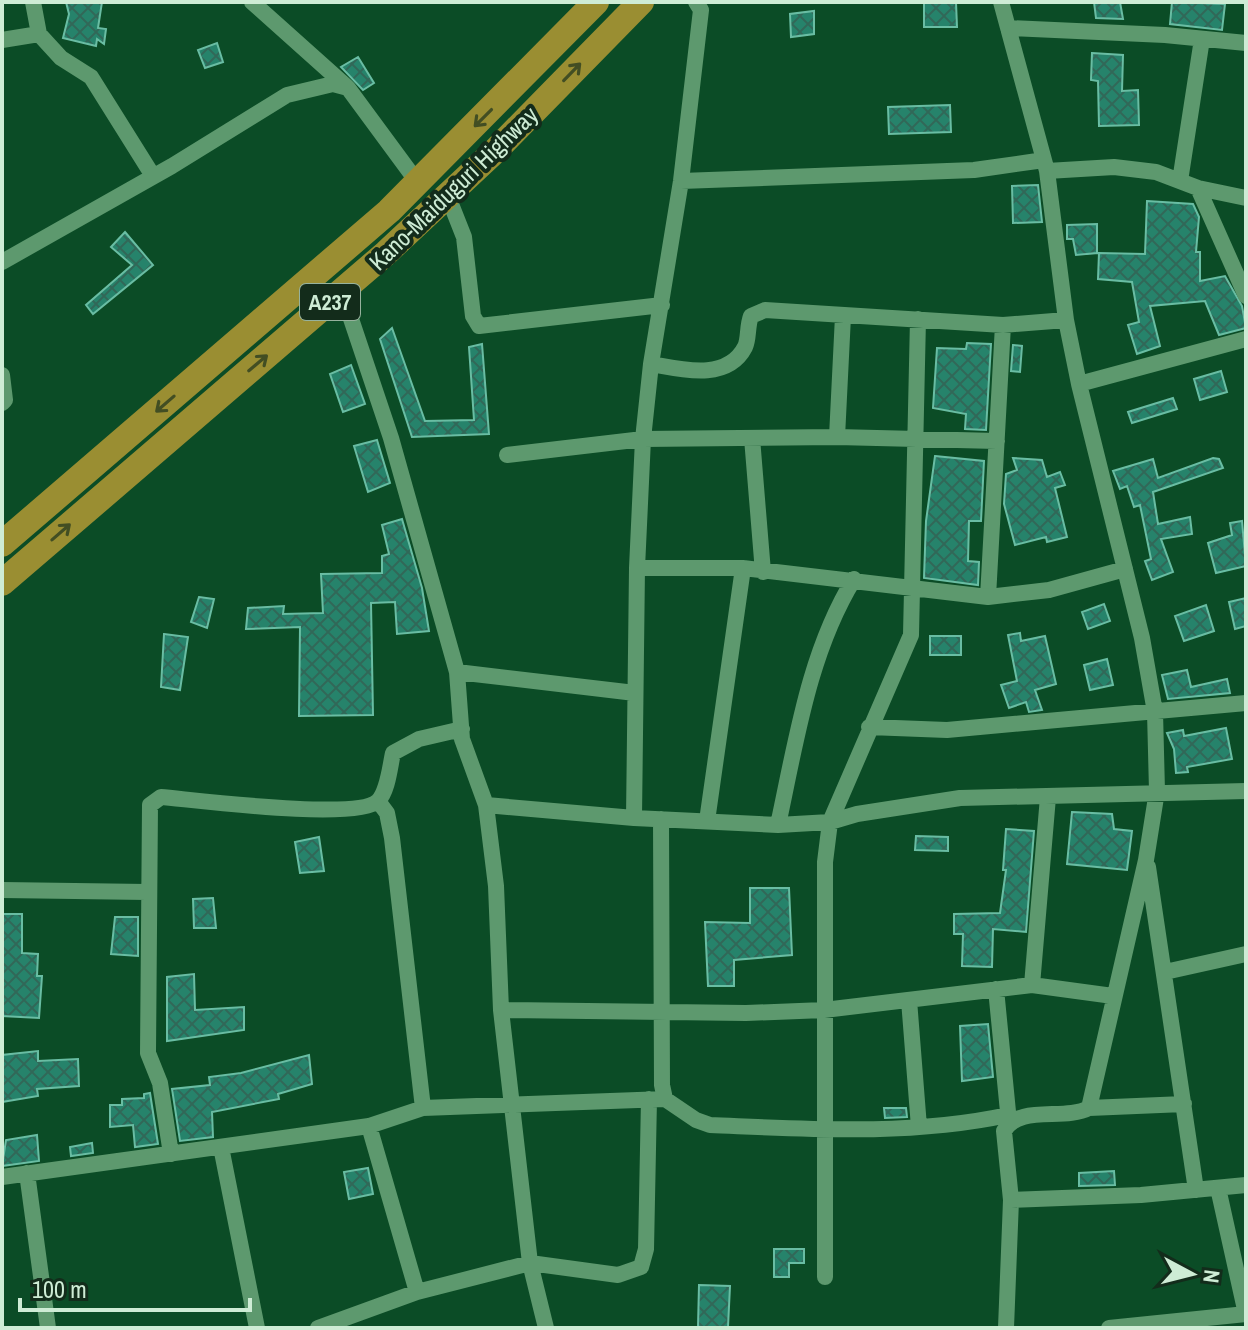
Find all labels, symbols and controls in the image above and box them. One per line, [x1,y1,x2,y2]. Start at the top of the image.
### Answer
one-way arrow [562,63,581,82]
street label: Kano-Maiduguri Highway [362,99,544,277]
one-way arrow [474,108,493,127]
road number: A237 [300,284,360,320]
one-way arrow [248,354,268,372]
one-way arrow [155,395,176,413]
one-way arrow [50,524,71,542]
north arrow [1152,1234,1232,1314]
scale bar [20,1262,250,1312]
text: N [1196,1268,1228,1285]
text: 100 m [32,1273,87,1305]

